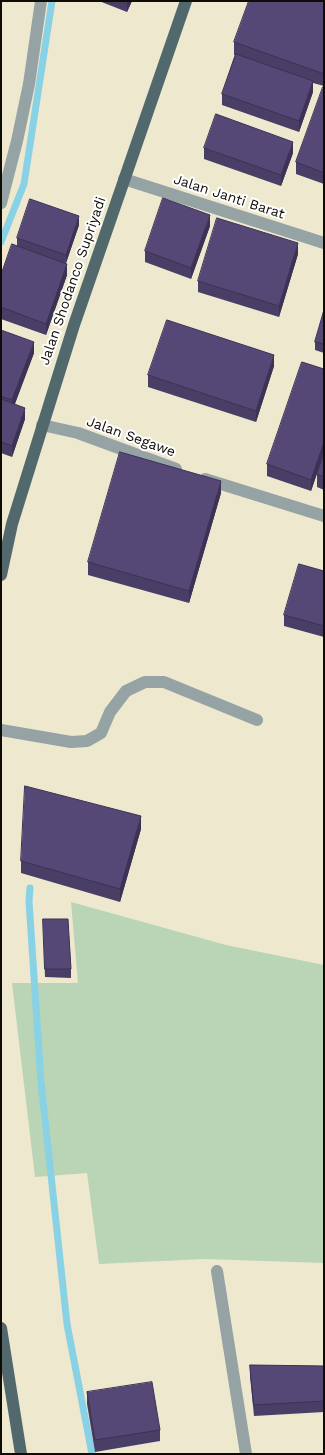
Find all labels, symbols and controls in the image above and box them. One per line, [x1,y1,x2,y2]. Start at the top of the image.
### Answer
street label: Jalan Janti Barat [171,171,287,223]
street label: Jalan Shodanco Supriyadi [36,195,110,367]
street label: Jalan Segawe [84,413,178,461]

